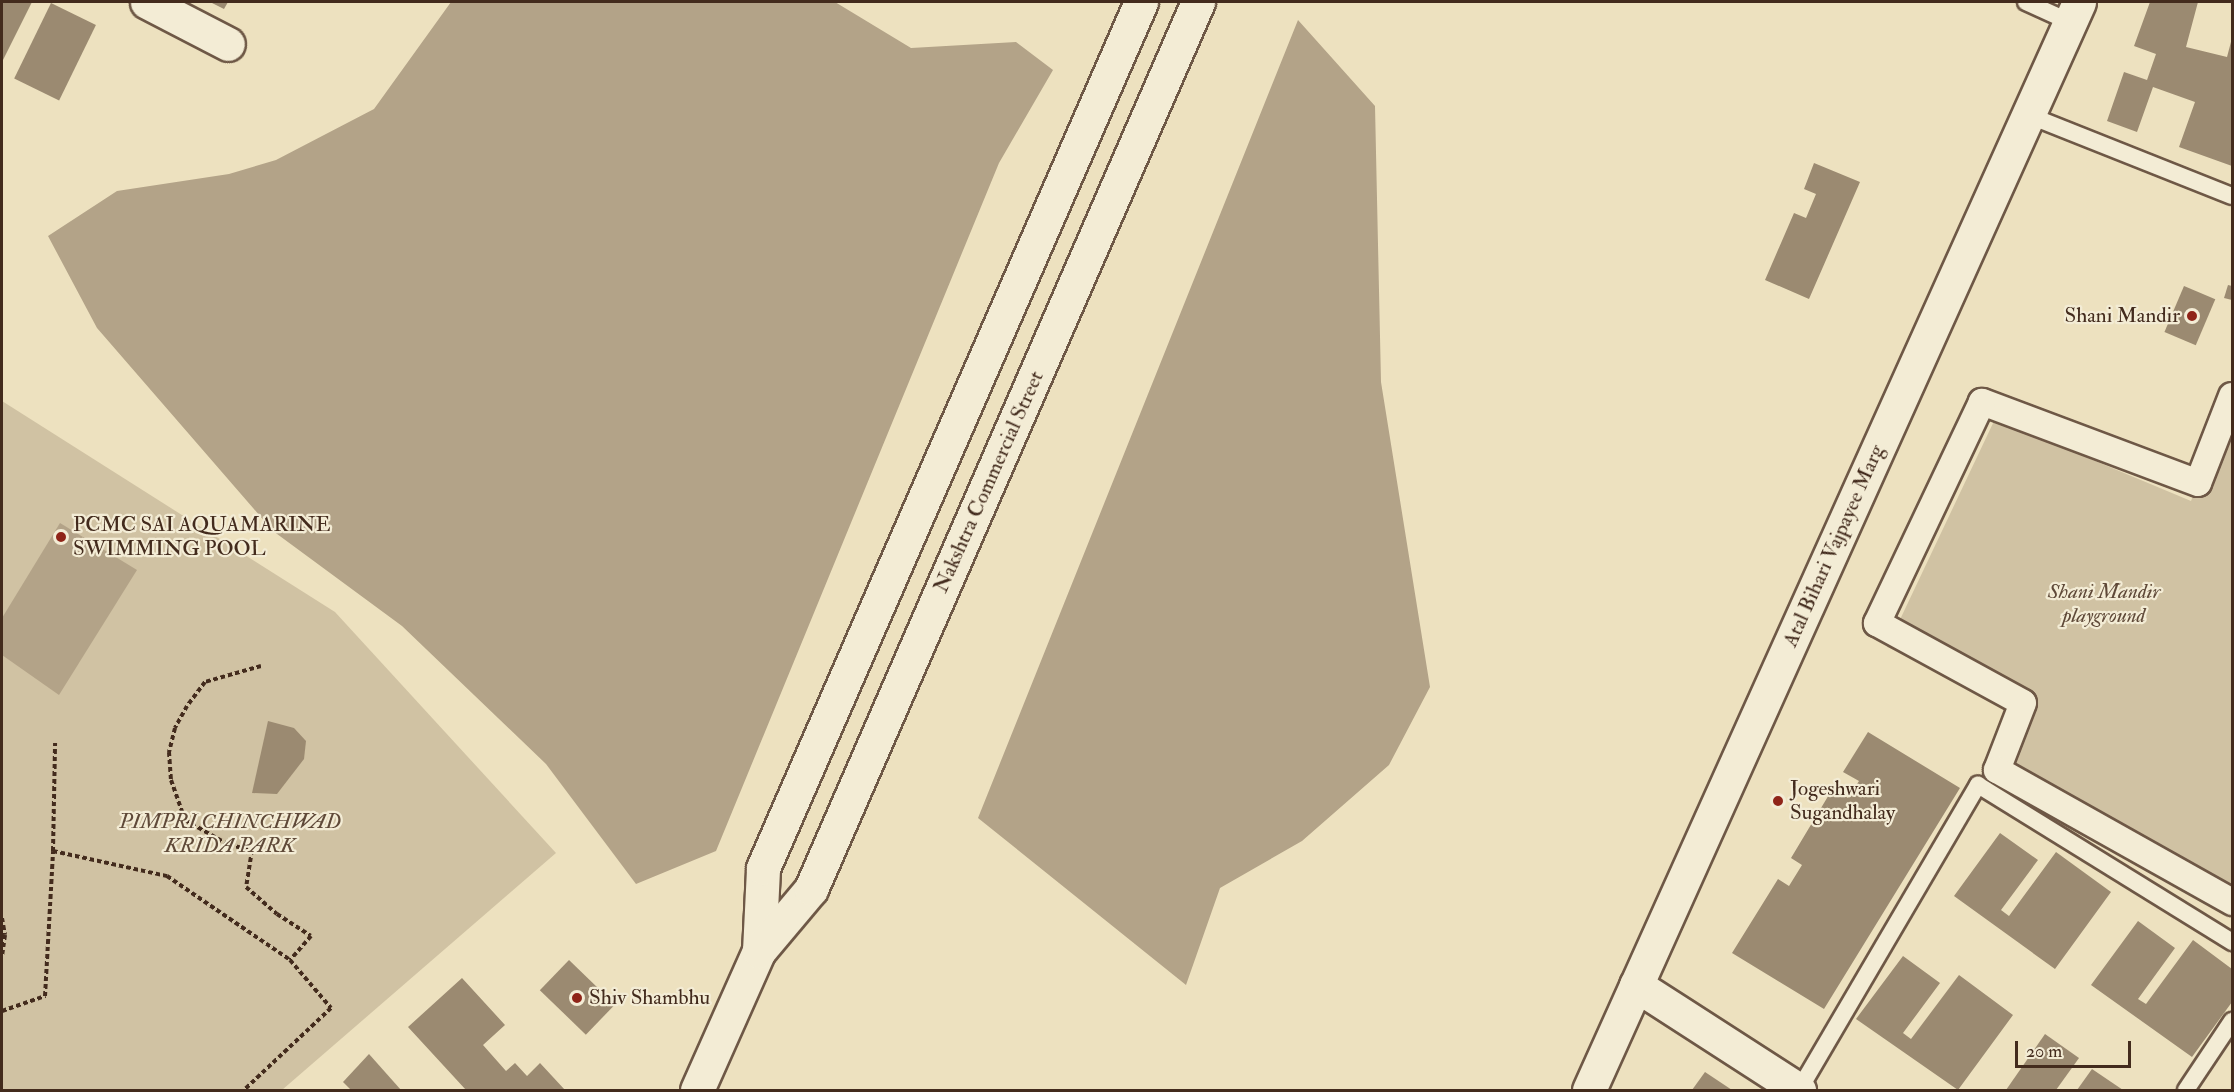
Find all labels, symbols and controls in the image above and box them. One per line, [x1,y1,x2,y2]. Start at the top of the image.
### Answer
place label: Shani Mandir [2064,303,2180,329]
marker: Shani Mandir [2185,309,2199,323]
street label: Nakshtra Commercial Street [929,367,1049,597]
street label: Atal Bihari Vajpayee Marg [1778,441,1890,651]
place label: PCMC SAI AQUAMARINE SWIMMING POOL [73,512,331,562]
marker: PCMC SAI AQUAMARINE SWIMMING POOL [54,530,68,544]
park label: Shani Mandir playground [2048,579,2160,629]
place label: Jogeshwari Sugandhalay [1790,776,1895,826]
marker: Jogeshwari Sugandhalay [1771,794,1785,808]
park label: PIMPRI CHINCHWAD KRIDA PARK [119,809,341,859]
place label: Shiv Shambhu [589,985,710,1011]
marker: Shiv Shambhu [570,991,584,1005]
scale bar [2018,1029,2134,1067]
text: 20 m [2026,1040,2062,1063]

